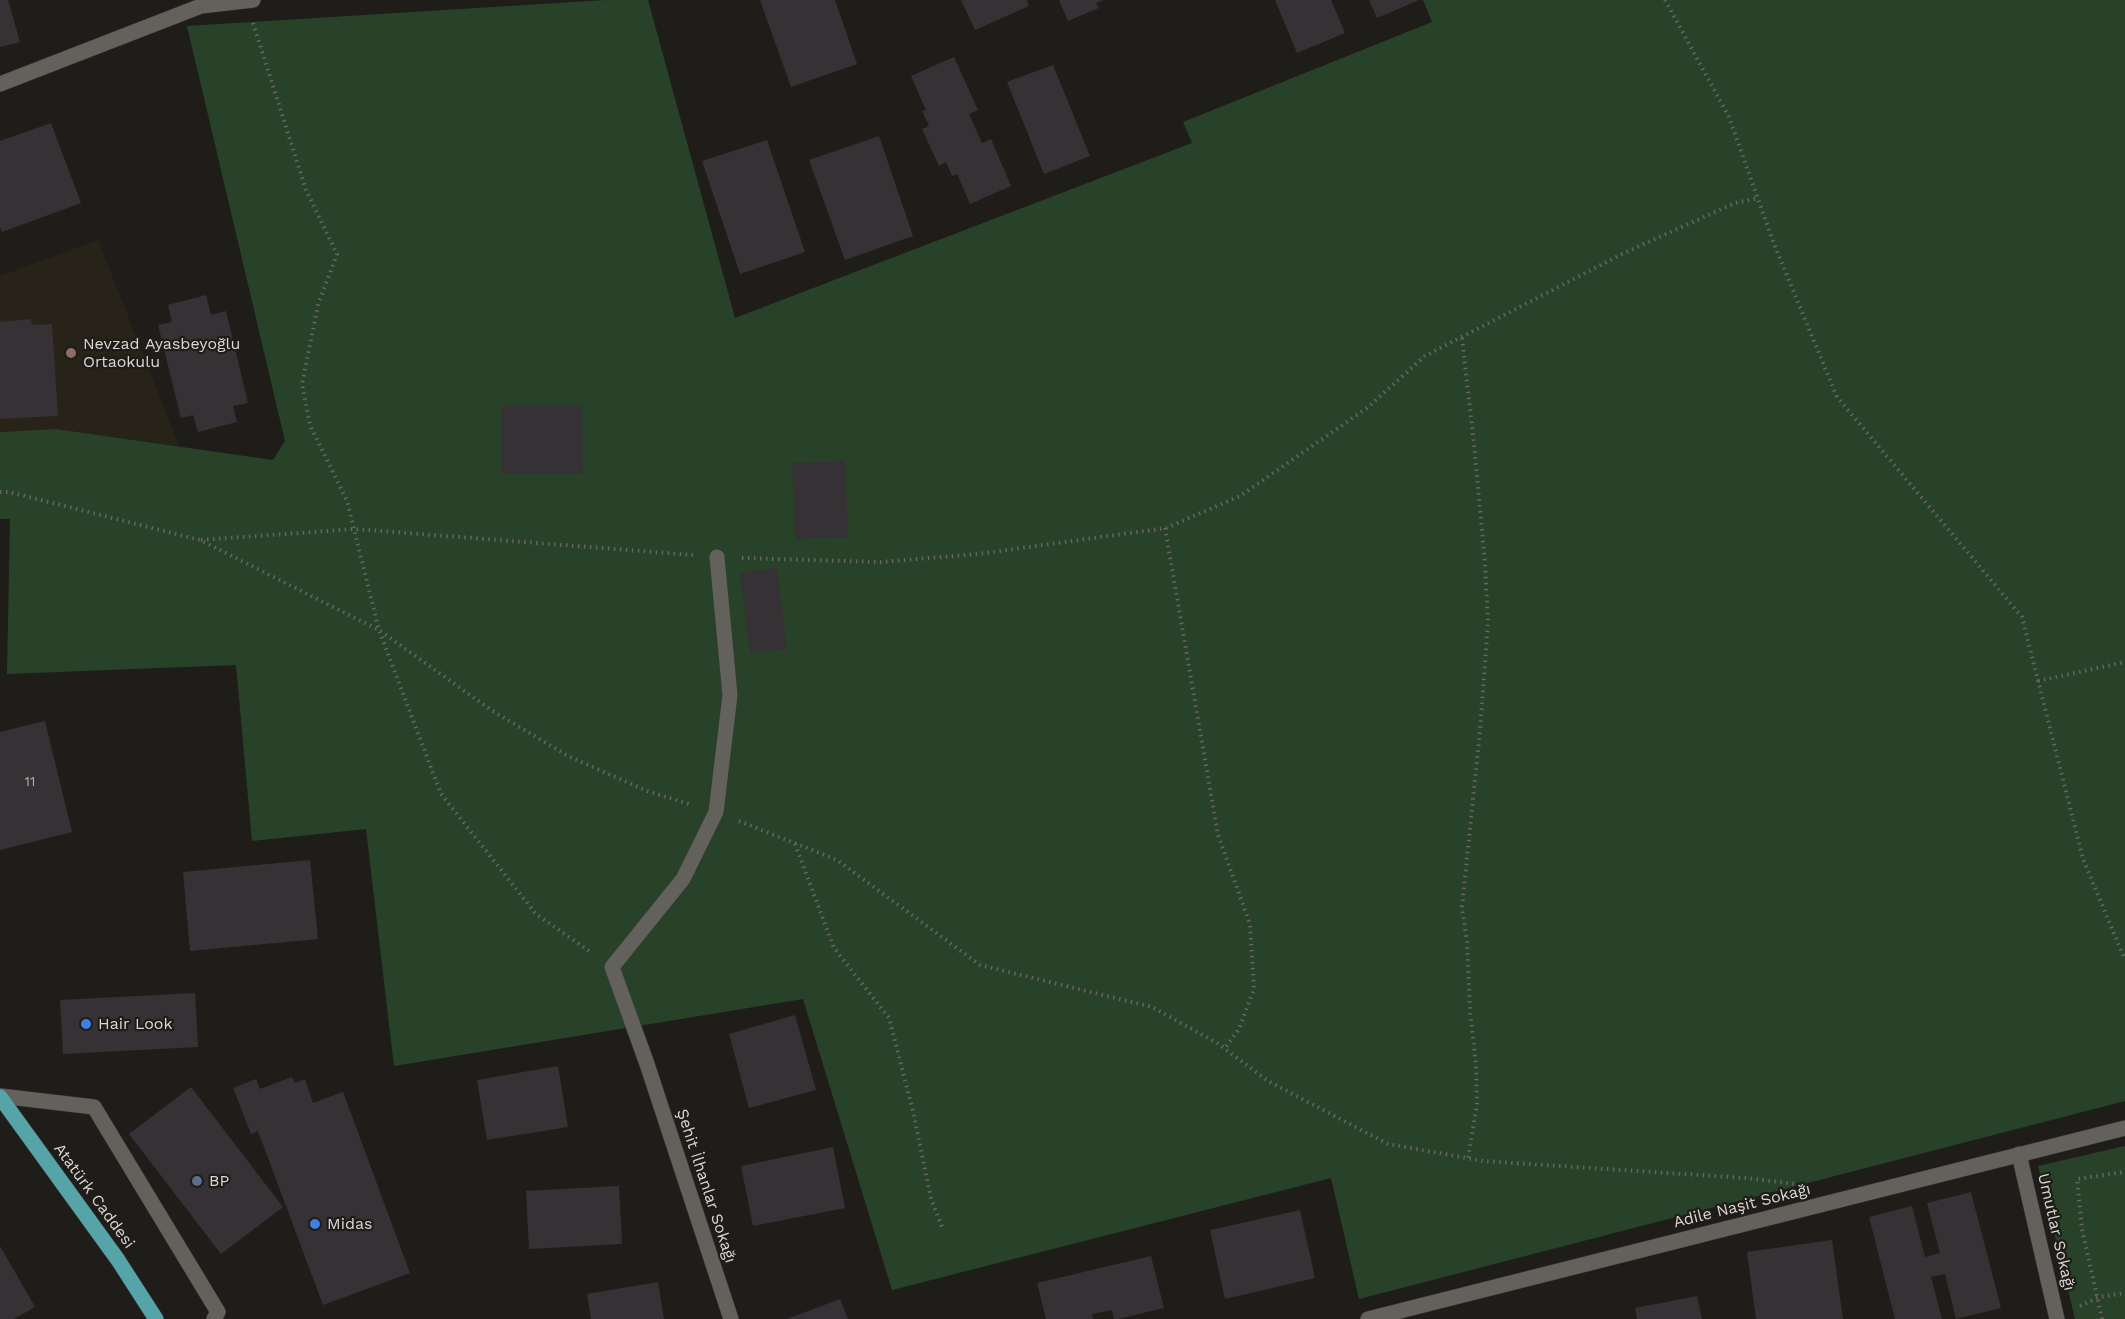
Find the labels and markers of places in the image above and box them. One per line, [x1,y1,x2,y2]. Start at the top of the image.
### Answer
place label: Nevzad Ayasbeyoğlu Ortaokulu [83,334,240,372]
marker: Nevzad Ayasbeyoğlu Ortaokulu [64,346,78,360]
place label: Hair Look [98,1014,173,1034]
marker: Hair Look [79,1017,93,1031]
place label: BP [209,1171,229,1191]
marker: BP [190,1174,204,1188]
place label: Midas [327,1214,372,1234]
marker: Midas [308,1217,322,1231]

